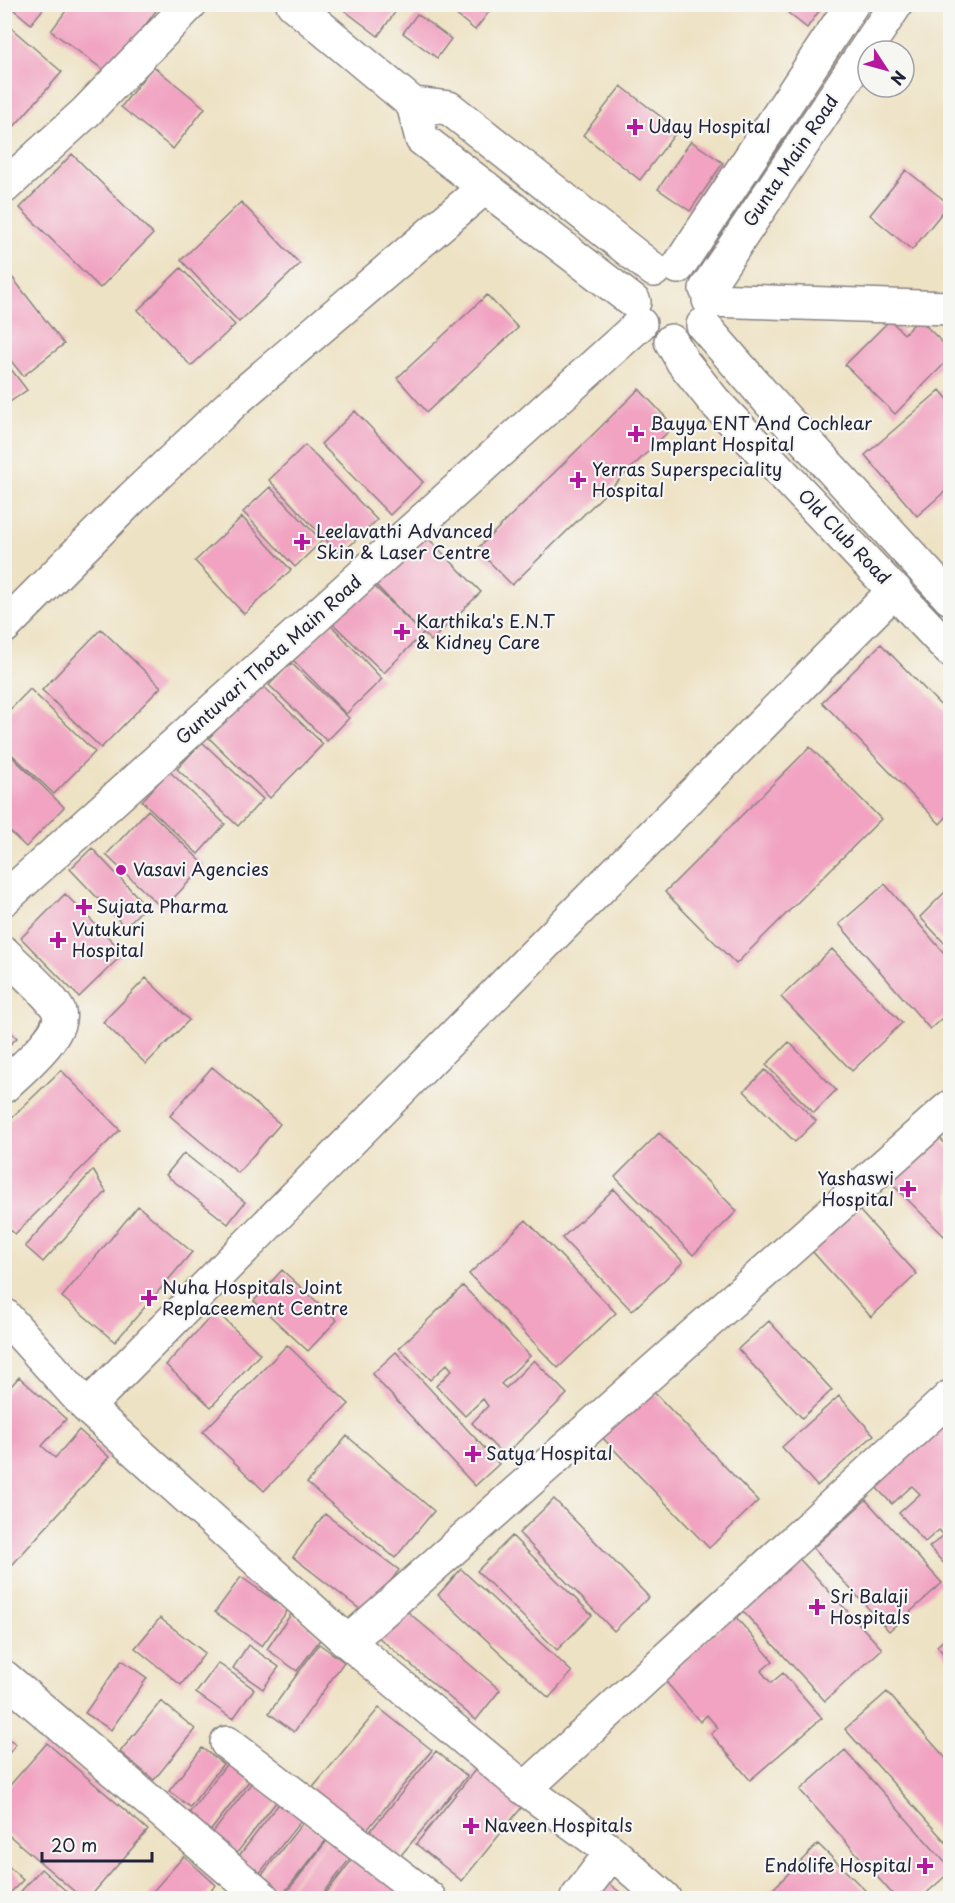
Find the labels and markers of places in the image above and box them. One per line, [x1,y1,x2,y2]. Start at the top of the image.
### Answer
place label: Uday Hospital [648,112,771,139]
marker: Uday Hospital [626,118,644,136]
place label: Bayya ENT And Cochlear Implant Hospital [650,409,873,457]
marker: Bayya ENT And Cochlear Implant Hospital [627,425,645,443]
place label: Yerras Superspeciality Hospital [592,455,782,503]
marker: Yerras Superspeciality Hospital [569,471,587,489]
place label: Leelavathi Advanced Skin & Laser Centre [316,517,493,565]
marker: Leelavathi Advanced Skin & Laser Centre [293,533,311,551]
place label: Karthika's E.N.T & Kidney Care [416,607,556,655]
marker: Karthika's E.N.T & Kidney Care [393,623,411,641]
place label: Vasavi Agencies [133,855,269,882]
marker: Vasavi Agencies [114,863,128,877]
place label: Sujata Pharma [96,892,228,919]
marker: Sujata Pharma [77,900,91,914]
place label: Vutukuri Hospital [72,915,145,963]
marker: Vutukuri Hospital [49,931,67,949]
place label: Yashaswi Hospital [817,1164,894,1212]
marker: Yashaswi Hospital [899,1180,917,1198]
place label: Nuha Hospitals Joint Replaceement Centre [162,1273,348,1321]
marker: Nuha Hospitals Joint Replaceement Centre [140,1289,158,1307]
place label: Satya Hospital [486,1439,613,1466]
marker: Satya Hospital [464,1445,482,1463]
place label: Sri Balaji Hospitals [830,1582,910,1630]
marker: Sri Balaji Hospitals [808,1598,826,1616]
place label: Naveen Hospitals [484,1811,632,1838]
marker: Naveen Hospitals [462,1817,480,1835]
place label: Endolife Hospital [765,1851,912,1878]
marker: Endolife Hospital [916,1857,934,1875]

